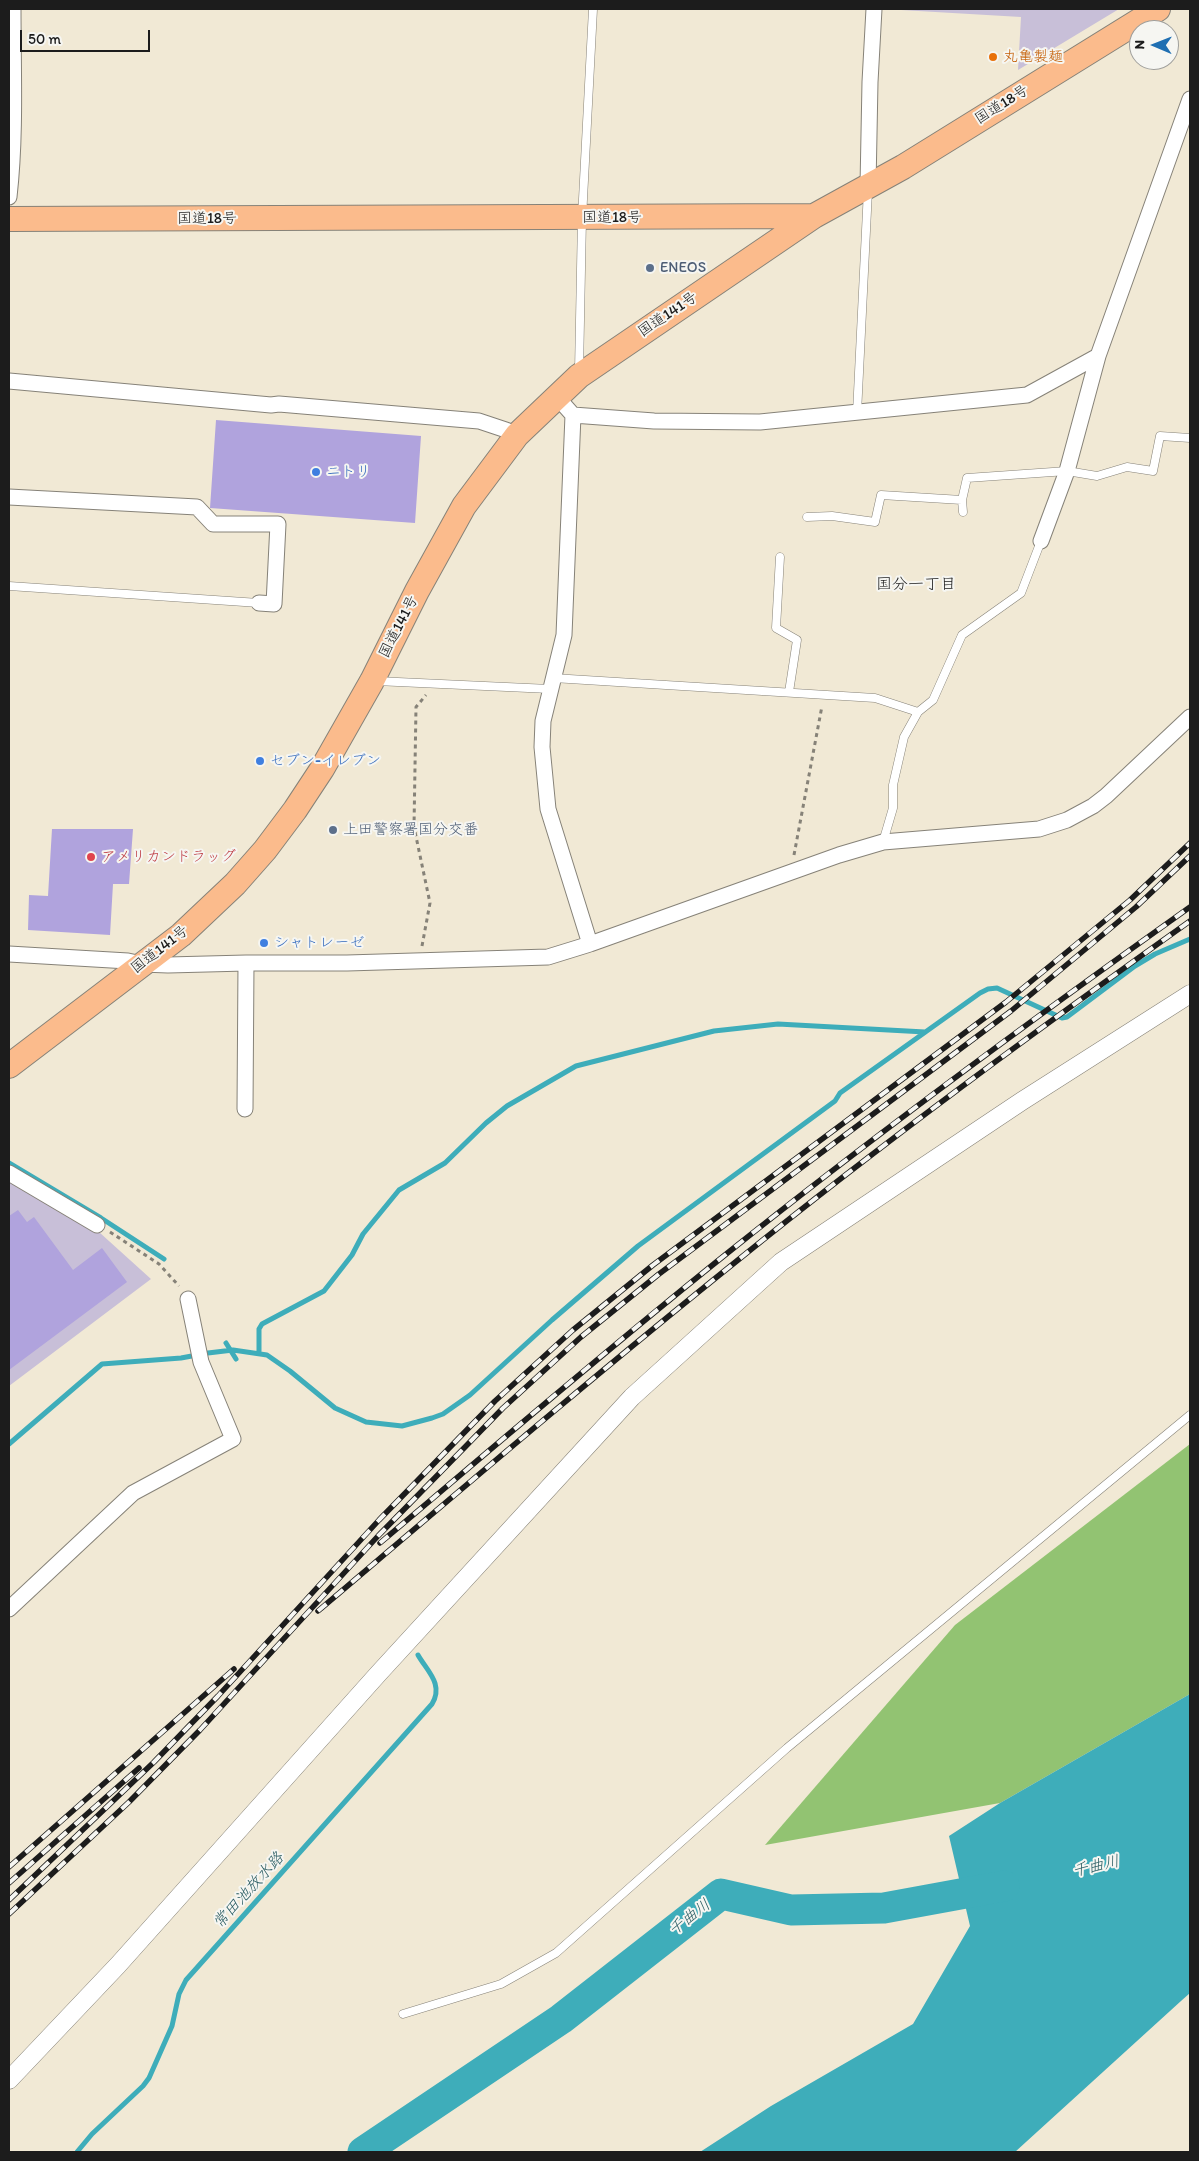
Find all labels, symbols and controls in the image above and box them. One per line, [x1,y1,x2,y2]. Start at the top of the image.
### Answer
scale bar [22,20,152,52]
north arrow [1129,20,1179,70]
text: 50 m [28,30,61,48]
text: N [1131,40,1148,50]
place label: 丸亀製麺 [1003,48,1063,66]
marker: 丸亀製麺 [987,51,999,63]
street label: 国道18号 [972,81,1032,129]
street label: 国道18号 [582,209,642,227]
street label: 国道18号 [177,210,237,228]
place label: ENEOS [660,259,706,277]
marker: ENEOS [644,262,656,274]
street label: 国道141号 [635,289,701,341]
place label: ニトリ [326,463,371,481]
marker: ニトリ [310,466,322,478]
district label: 国分一丁目 [876,575,956,595]
street label: 国道141号 [376,593,422,661]
place label: セブン-イレブン [270,752,381,770]
marker: セブン-イレブン [254,755,266,767]
place label: 上田警察署国分交番 [343,821,478,839]
marker: 上田警察署国分交番 [327,824,339,836]
place label: アメリカンドラッグ [101,848,236,866]
marker: アメリカンドラッグ [85,851,97,863]
street label: 国道141号 [128,922,192,978]
place label: シャトレーゼ [274,934,365,952]
marker: シャトレーゼ [258,937,270,949]
water label: 常田池放水路 [210,1849,288,1933]
water label: 千曲川 [1070,1852,1122,1882]
water label: 千曲川 [665,1896,715,1940]

